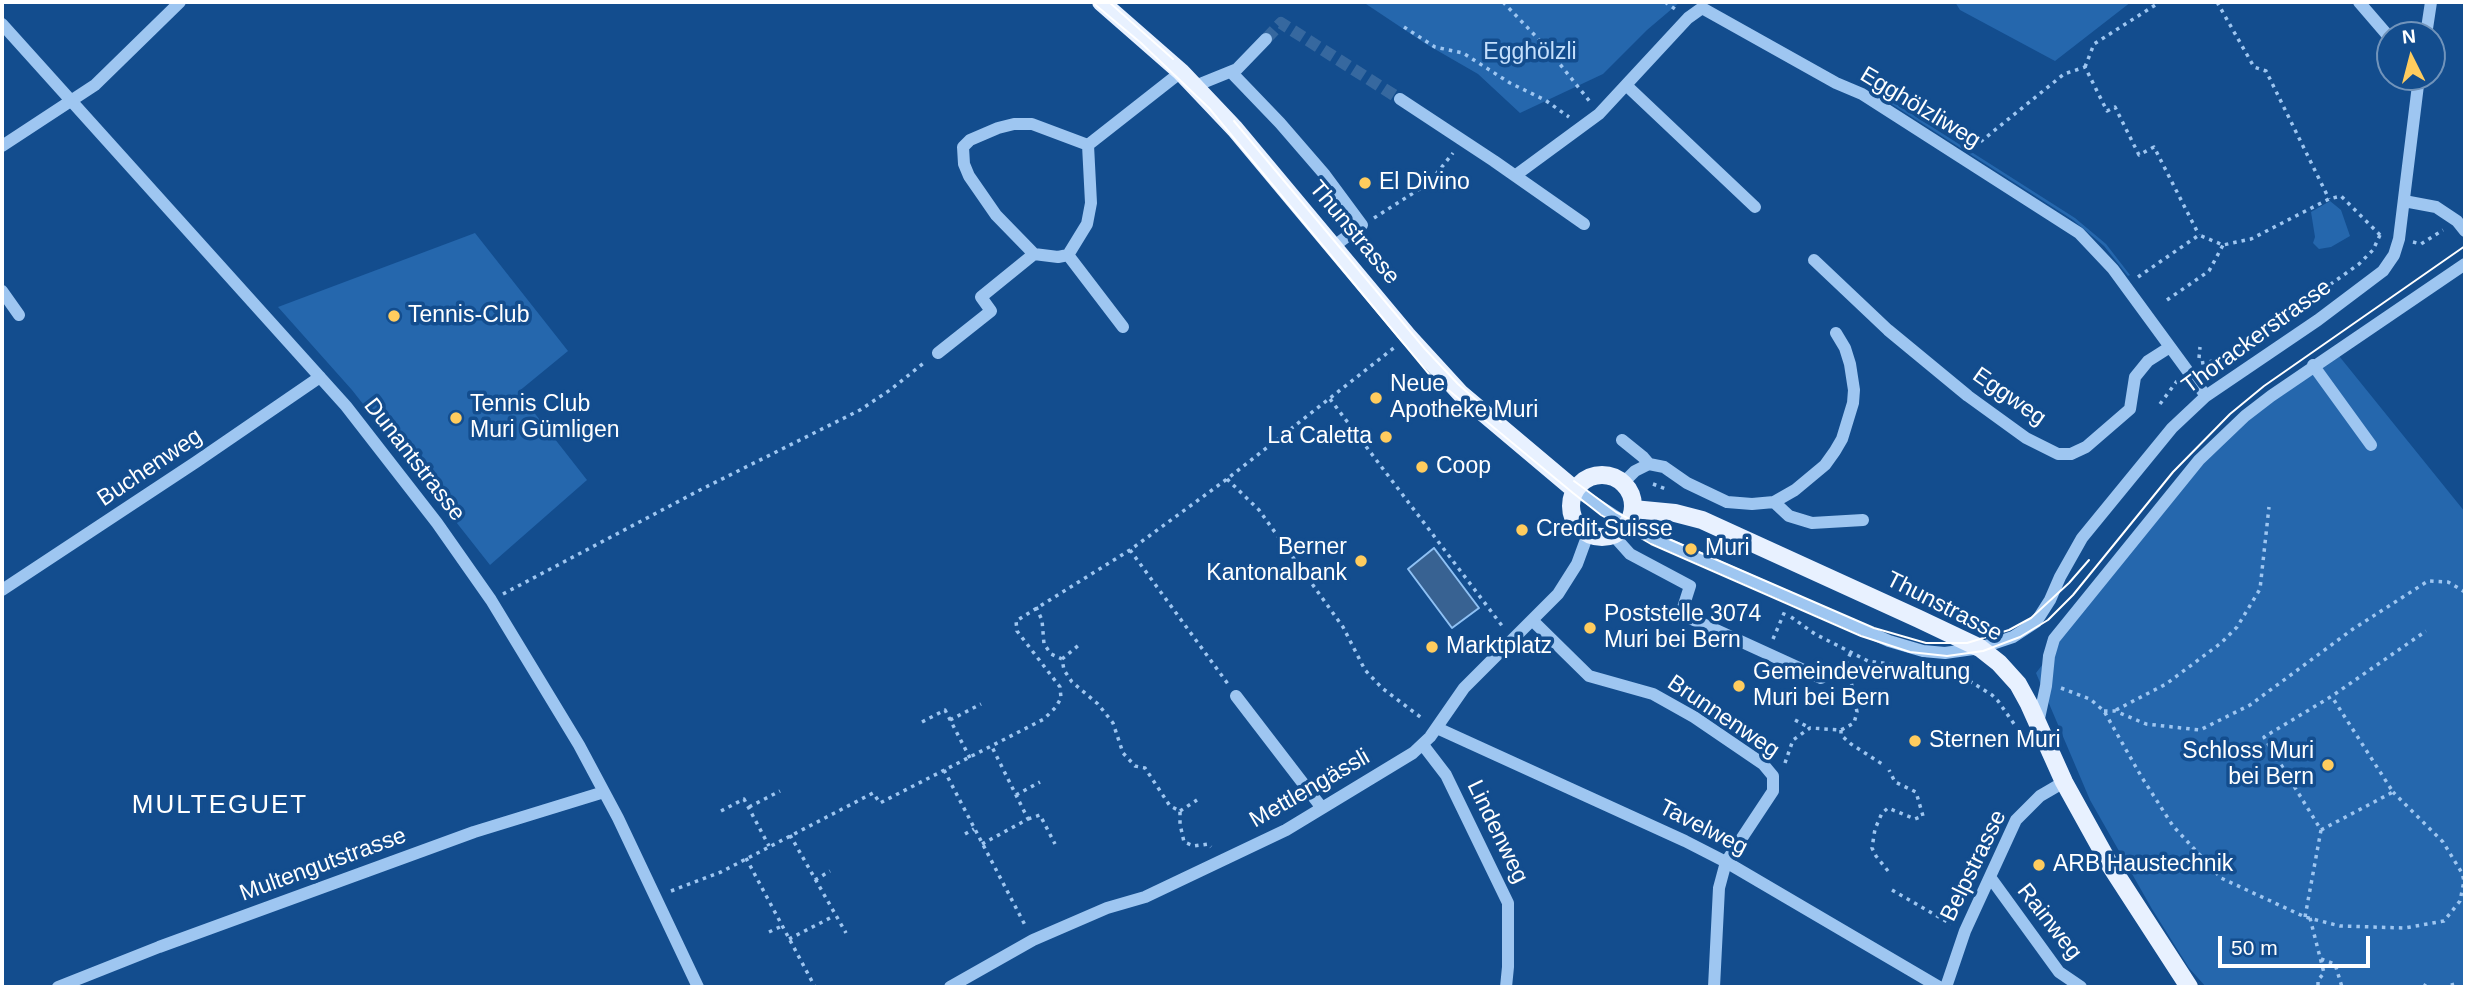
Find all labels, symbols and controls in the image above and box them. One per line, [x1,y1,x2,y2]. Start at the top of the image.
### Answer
north arrow [2376,21,2446,91]
text: N [2401,25,2417,48]
park label: Egghölzli [1483,39,1577,67]
street label: Egghölzliweg [1855,61,1985,155]
place label: El Divino [1379,169,1470,197]
marker: El Divino [1357,175,1373,191]
street label: Thunstrasse [1303,176,1405,290]
street label: Thorackerstrasse [2177,274,2337,400]
place label: Tennis-Club [408,302,529,330]
marker: Tennis-Club [386,308,402,324]
street label: Eggweg [1967,362,2051,432]
place label: Neue Apotheke Muri [1390,371,1538,425]
marker: Neue Apotheke Muri [1368,390,1384,406]
place label: Tennis Club Muri Gümligen [470,391,620,445]
street label: Dunantstrasse [357,393,471,527]
marker: Tennis Club Muri Gümligen [448,410,464,426]
street label: Buchenweg [92,423,208,513]
place label: La Caletta [1267,423,1372,451]
marker: La Caletta [1378,429,1394,445]
place label: Coop [1436,453,1491,481]
marker: Coop [1414,459,1430,475]
place label: Credit Suisse [1536,516,1673,544]
marker: Credit Suisse [1514,522,1530,538]
place label: Berner Kantonalbank [1206,534,1347,588]
place label: Muri [1705,535,1750,563]
marker: Muri [1683,541,1699,557]
marker: Berner Kantonalbank [1353,553,1369,569]
street label: Thunstrasse [1881,566,2007,648]
place label: Poststelle 3074 Muri bei Bern [1604,601,1761,655]
marker: Poststelle 3074 Muri bei Bern [1582,620,1598,636]
place label: Marktplatz [1446,633,1552,661]
marker: Marktplatz [1424,639,1440,655]
place label: Gemeindeverwaltung Muri bei Bern [1753,659,1970,713]
street label: Brunnenweg [1662,669,1784,765]
marker: Gemeindeverwaltung Muri bei Bern [1731,678,1747,694]
place label: Sternen Muri [1929,727,2061,755]
marker: Sternen Muri [1907,733,1923,749]
place label: Schloss Muri bei Bern [2182,738,2314,792]
street label: Mettlengässli [1245,743,1375,835]
marker: Schloss Muri bei Bern [2320,757,2336,773]
street label: Lindenweg [1460,776,1534,888]
district label: MULTEGUET [133,790,307,822]
street label: Tavelweg [1654,794,1752,862]
street label: Belpstrasse [1935,806,2013,926]
street label: Multengutstrasse [236,822,410,908]
place label: ARB Haustechnik [2053,851,2233,879]
marker: ARB Haustechnik [2031,857,2047,873]
street label: Rainweg [2011,878,2087,966]
scale bar [2222,922,2374,966]
text: 50 m [2231,936,2278,959]

